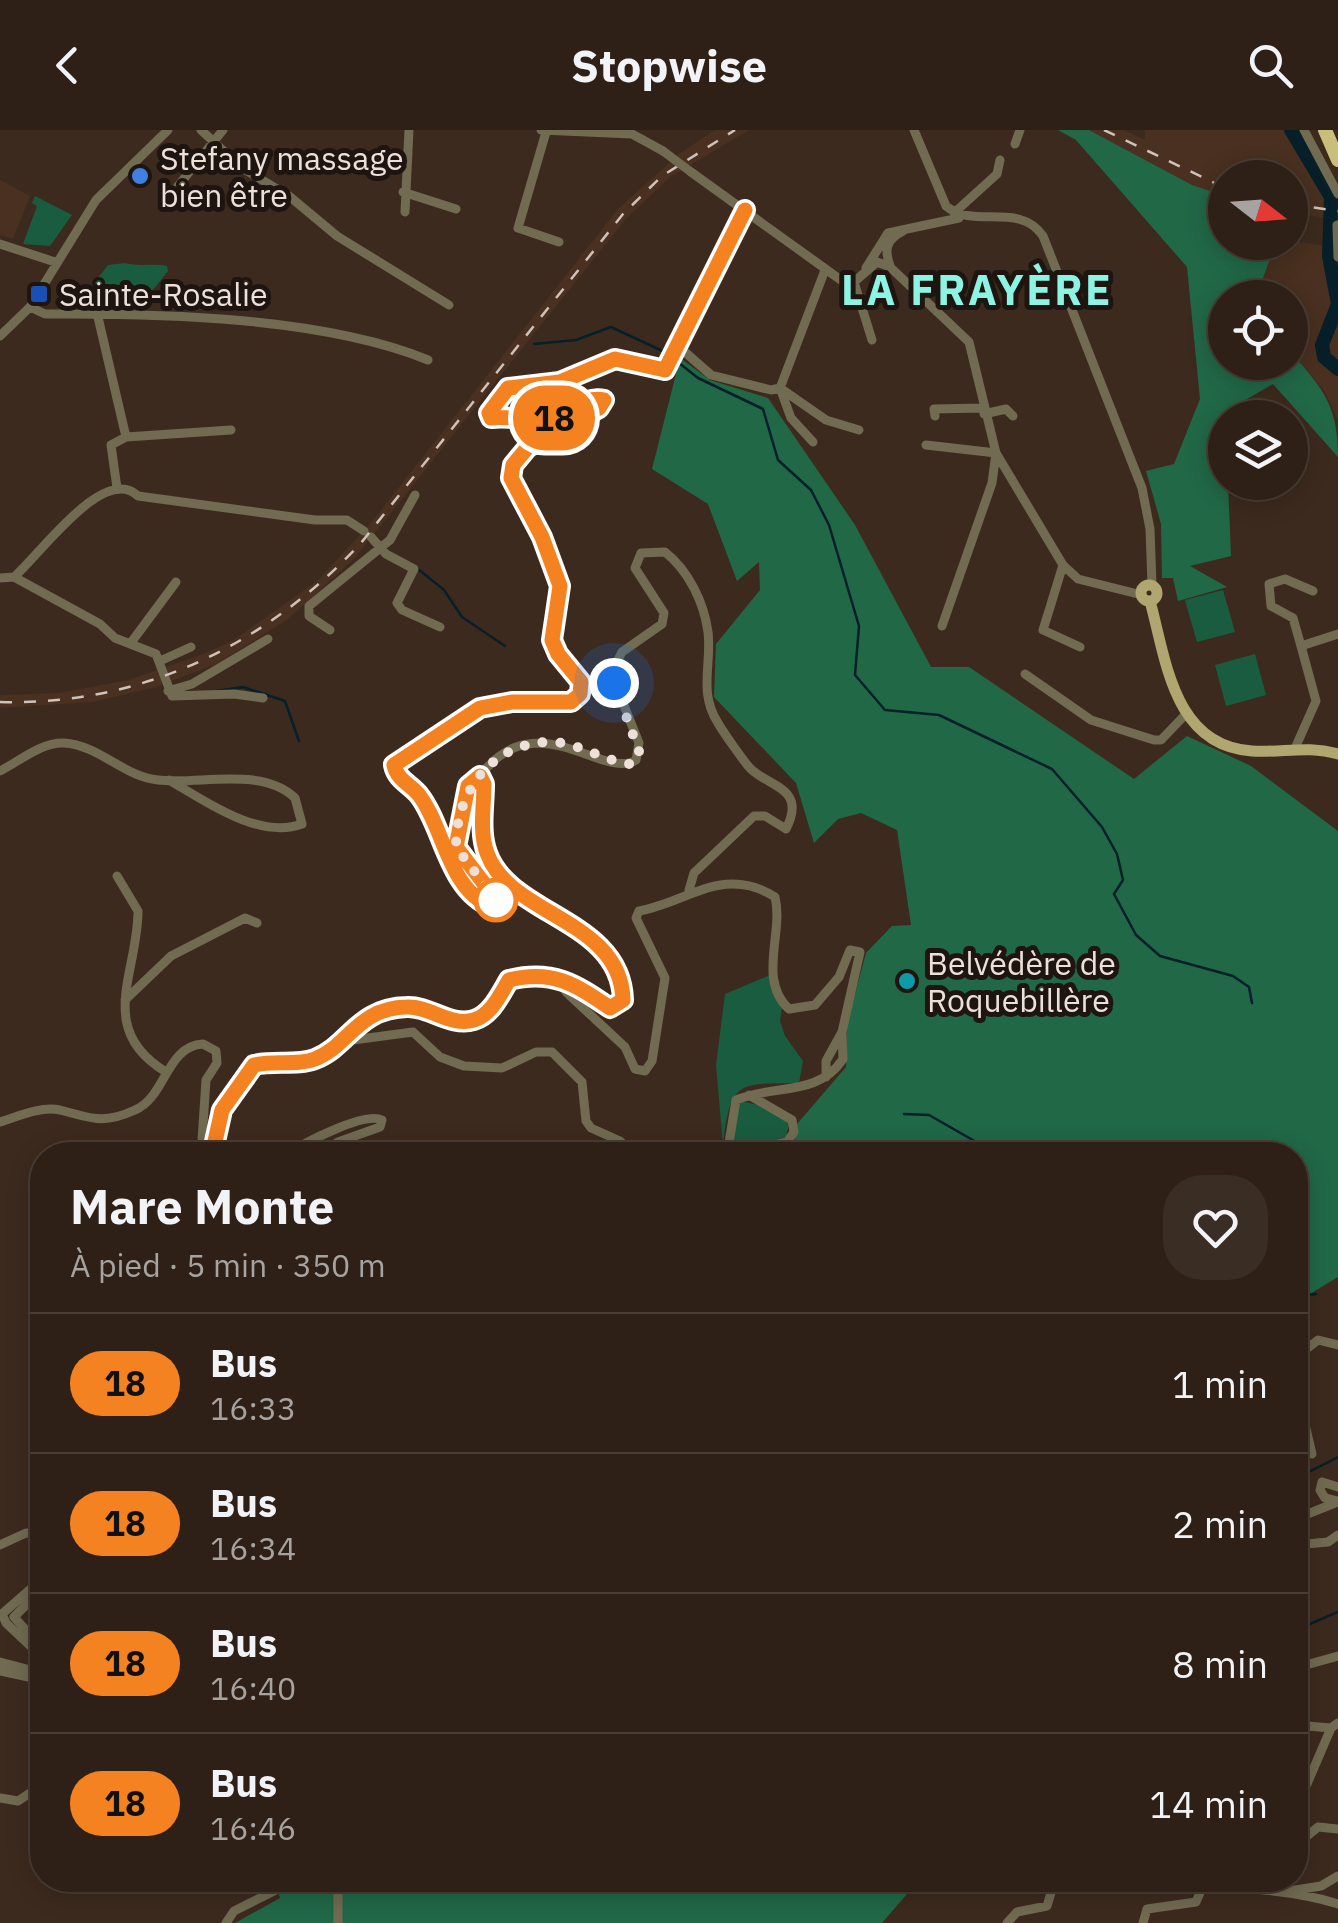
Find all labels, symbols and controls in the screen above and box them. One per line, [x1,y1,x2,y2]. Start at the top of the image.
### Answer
text: Stopwise [571,36,767,94]
icon: back [40,38,95,93]
icon: search [1243,38,1298,93]
place label: Stefany massage bien être [160,137,404,216]
north arrow [1208,160,1308,260]
map controls [1208,160,1308,500]
marker: Stefany massage bien être [129,165,151,187]
district label: LA FRAYÈRE [841,262,1113,317]
place label: Sainte-Rosalie [59,273,267,315]
button: locate [1208,280,1308,380]
marker: Sainte-Rosalie [28,283,50,305]
line badge: 18 [509,386,599,450]
text: 18 [533,395,575,441]
button: layers [1208,400,1308,500]
your location [589,658,639,708]
unlabelled marker [475,879,517,921]
place label: Belvédère de Roquebillère [927,942,1116,1021]
marker: Belvédère de Roquebillère [896,970,918,992]
text: Mare Monte [70,1175,334,1237]
button: heart [1163,1175,1268,1280]
text: À pied · 5 min · 350 m [70,1244,386,1286]
text: Bus [210,1338,277,1387]
text: 1 min [1172,1359,1268,1408]
text: 18 [104,1360,146,1406]
text: 16:33 [210,1387,296,1429]
text: Bus [210,1478,277,1527]
text: 2 min [1172,1499,1268,1548]
text: 18 [104,1500,146,1546]
text: 16:34 [210,1527,296,1569]
text: Bus [210,1618,277,1667]
text: 8 min [1172,1639,1268,1688]
text: 18 [104,1640,146,1686]
text: 16:40 [210,1667,296,1709]
text: Bus [210,1758,277,1807]
text: 14 min [1149,1779,1268,1828]
text: 18 [104,1780,146,1826]
text: 16:46 [210,1807,296,1849]

